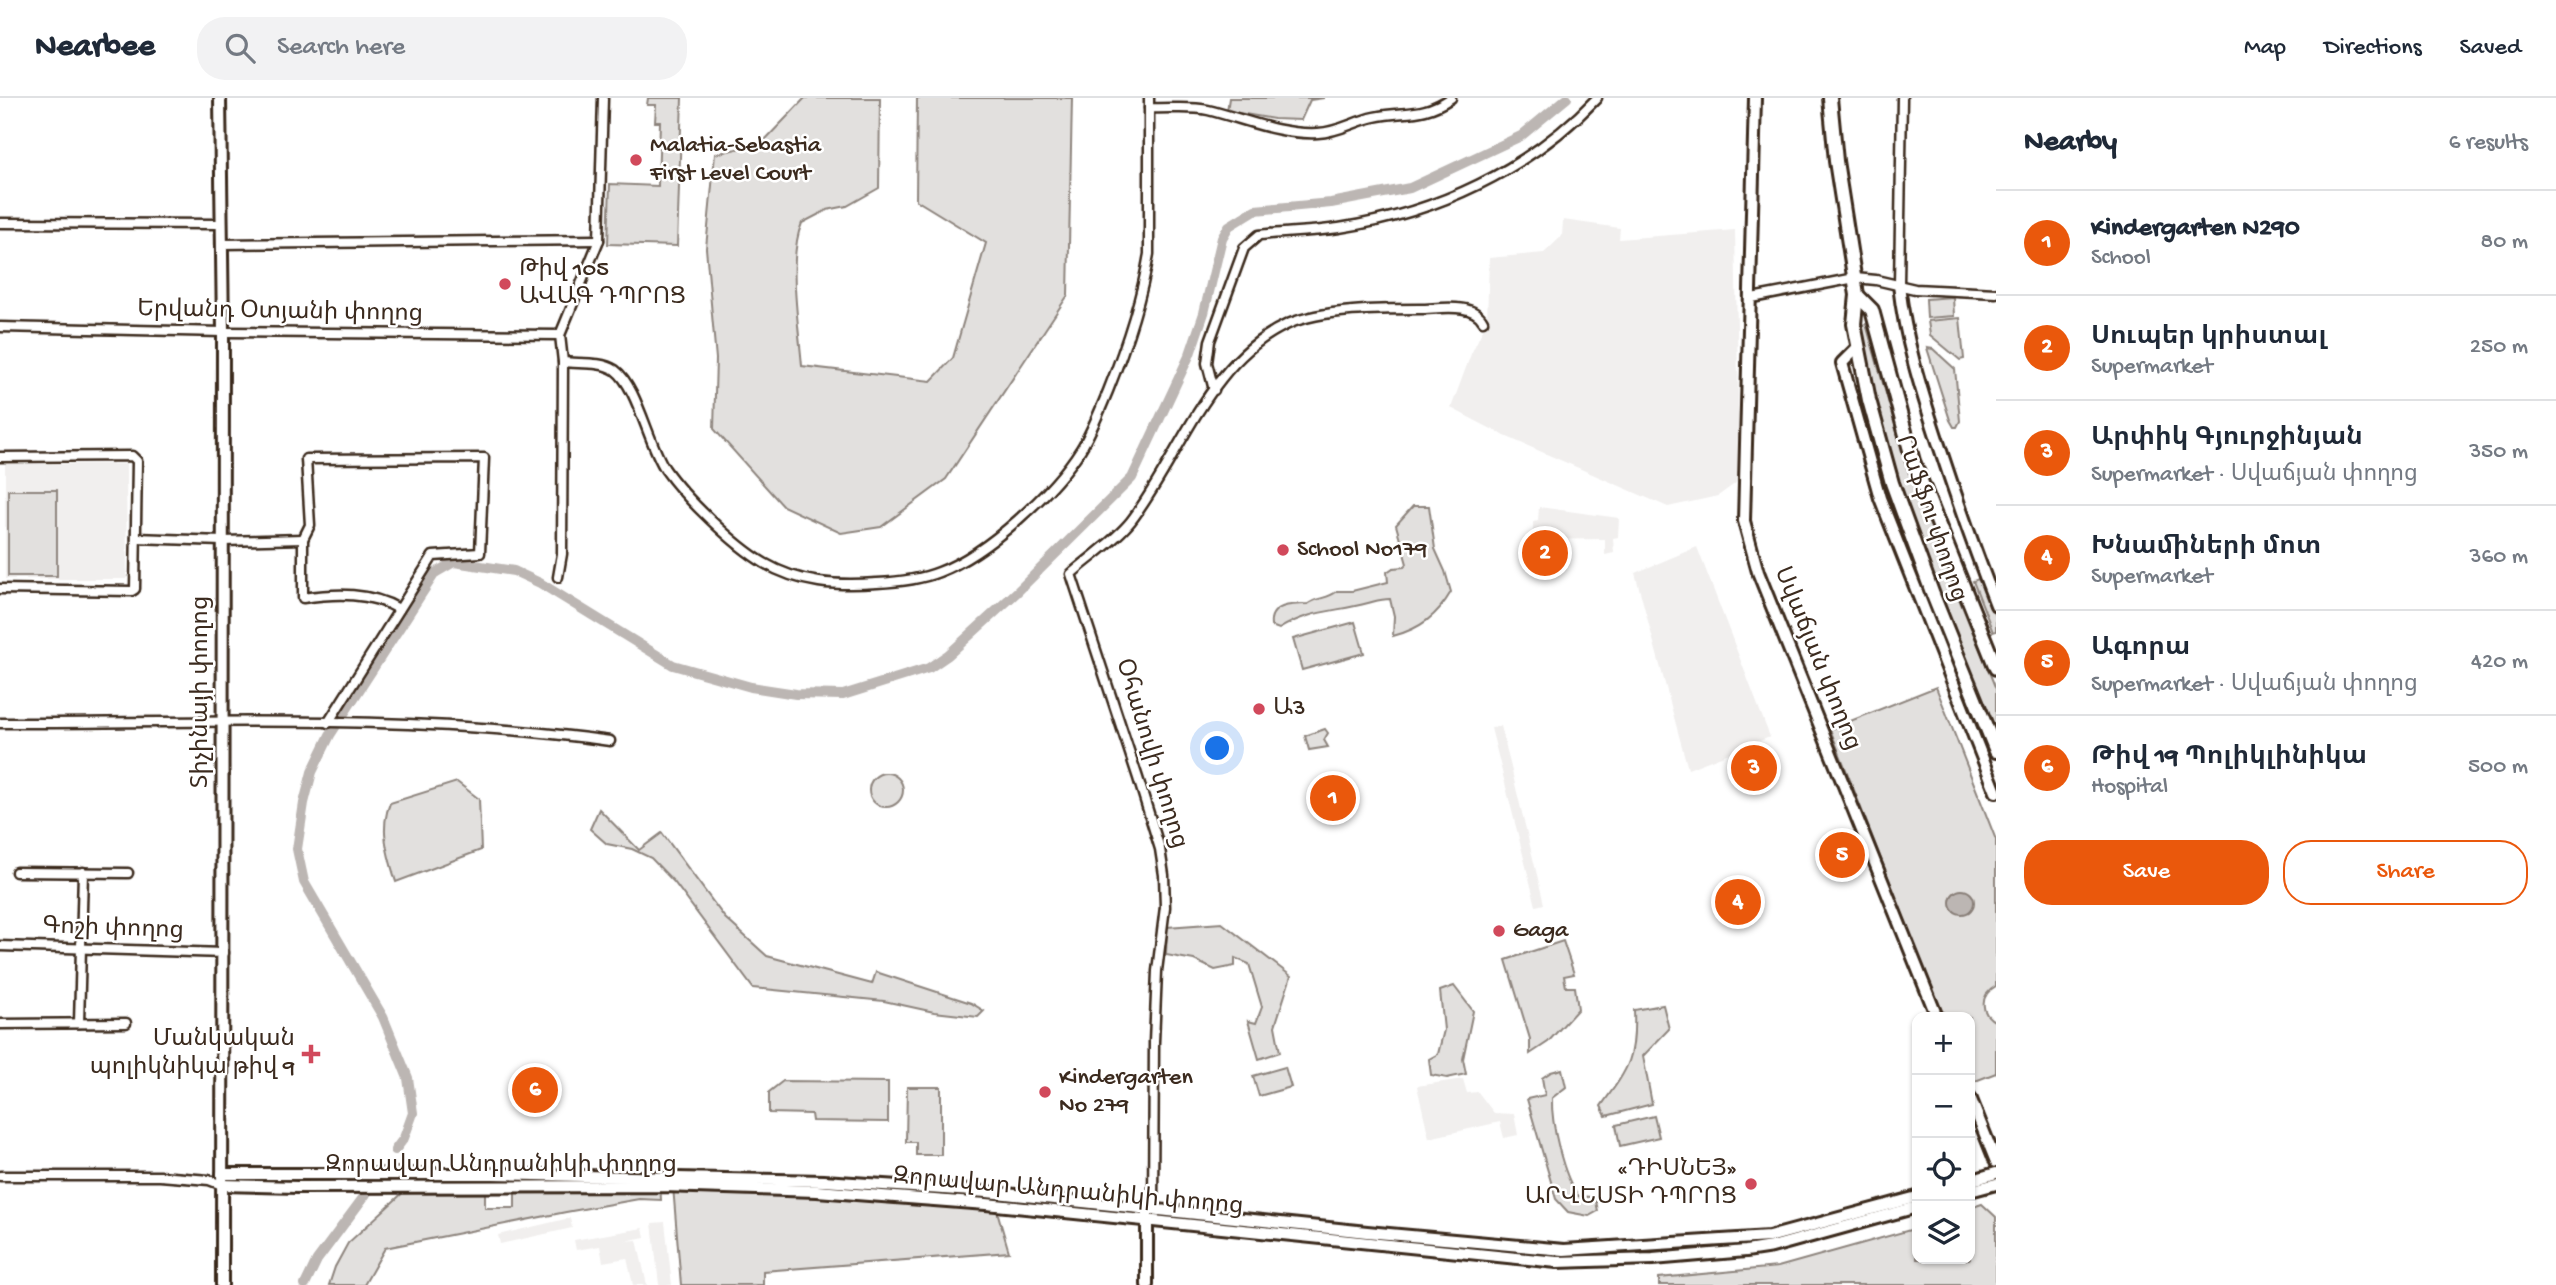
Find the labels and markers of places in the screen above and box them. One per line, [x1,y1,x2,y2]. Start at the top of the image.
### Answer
place label: Malatia-Sebastia First Level Court [649,132,822,189]
marker: Malatia-Sebastia First Level Court [628,152,644,168]
place label: Թիվ 105 ԱՎԱԳ ԴՊՐՈՑ [519,256,686,313]
marker: Թիվ 105 ԱՎԱԳ ԴՊՐՈՑ [497,276,513,292]
pin: 2 [1522,527,1568,579]
place label: School No179 [1297,536,1427,565]
marker: School No179 [1275,542,1291,558]
place label: Ա3 [1273,695,1305,724]
marker: Ա3 [1251,701,1267,717]
pin: 3 [1731,742,1777,794]
pin: 1 [1310,772,1356,824]
pin: 5 [1819,829,1865,881]
pin: 4 [1715,876,1761,928]
place label: Gaga [1513,917,1569,946]
marker: Gaga [1491,923,1507,939]
place label: Մանկական պոլիկնիկա թիվ 9 [90,1026,295,1083]
marker: Մանկական պոլիկնիկա թիվ 9 [301,1044,321,1064]
pin: 6 [512,1064,558,1116]
place label: Kindergarten No 279 [1059,1064,1193,1121]
marker: Kindergarten No 279 [1037,1084,1053,1100]
place label: «ԴԻՍՆԵՅ» ԱՐՎԵՍՏԻ ԴՊՐՈՑ [1525,1156,1737,1213]
marker: «ԴԻՍՆԵՅ» ԱՐՎԵՍՏԻ ԴՊՐՈՑ [1743,1176,1759,1192]

